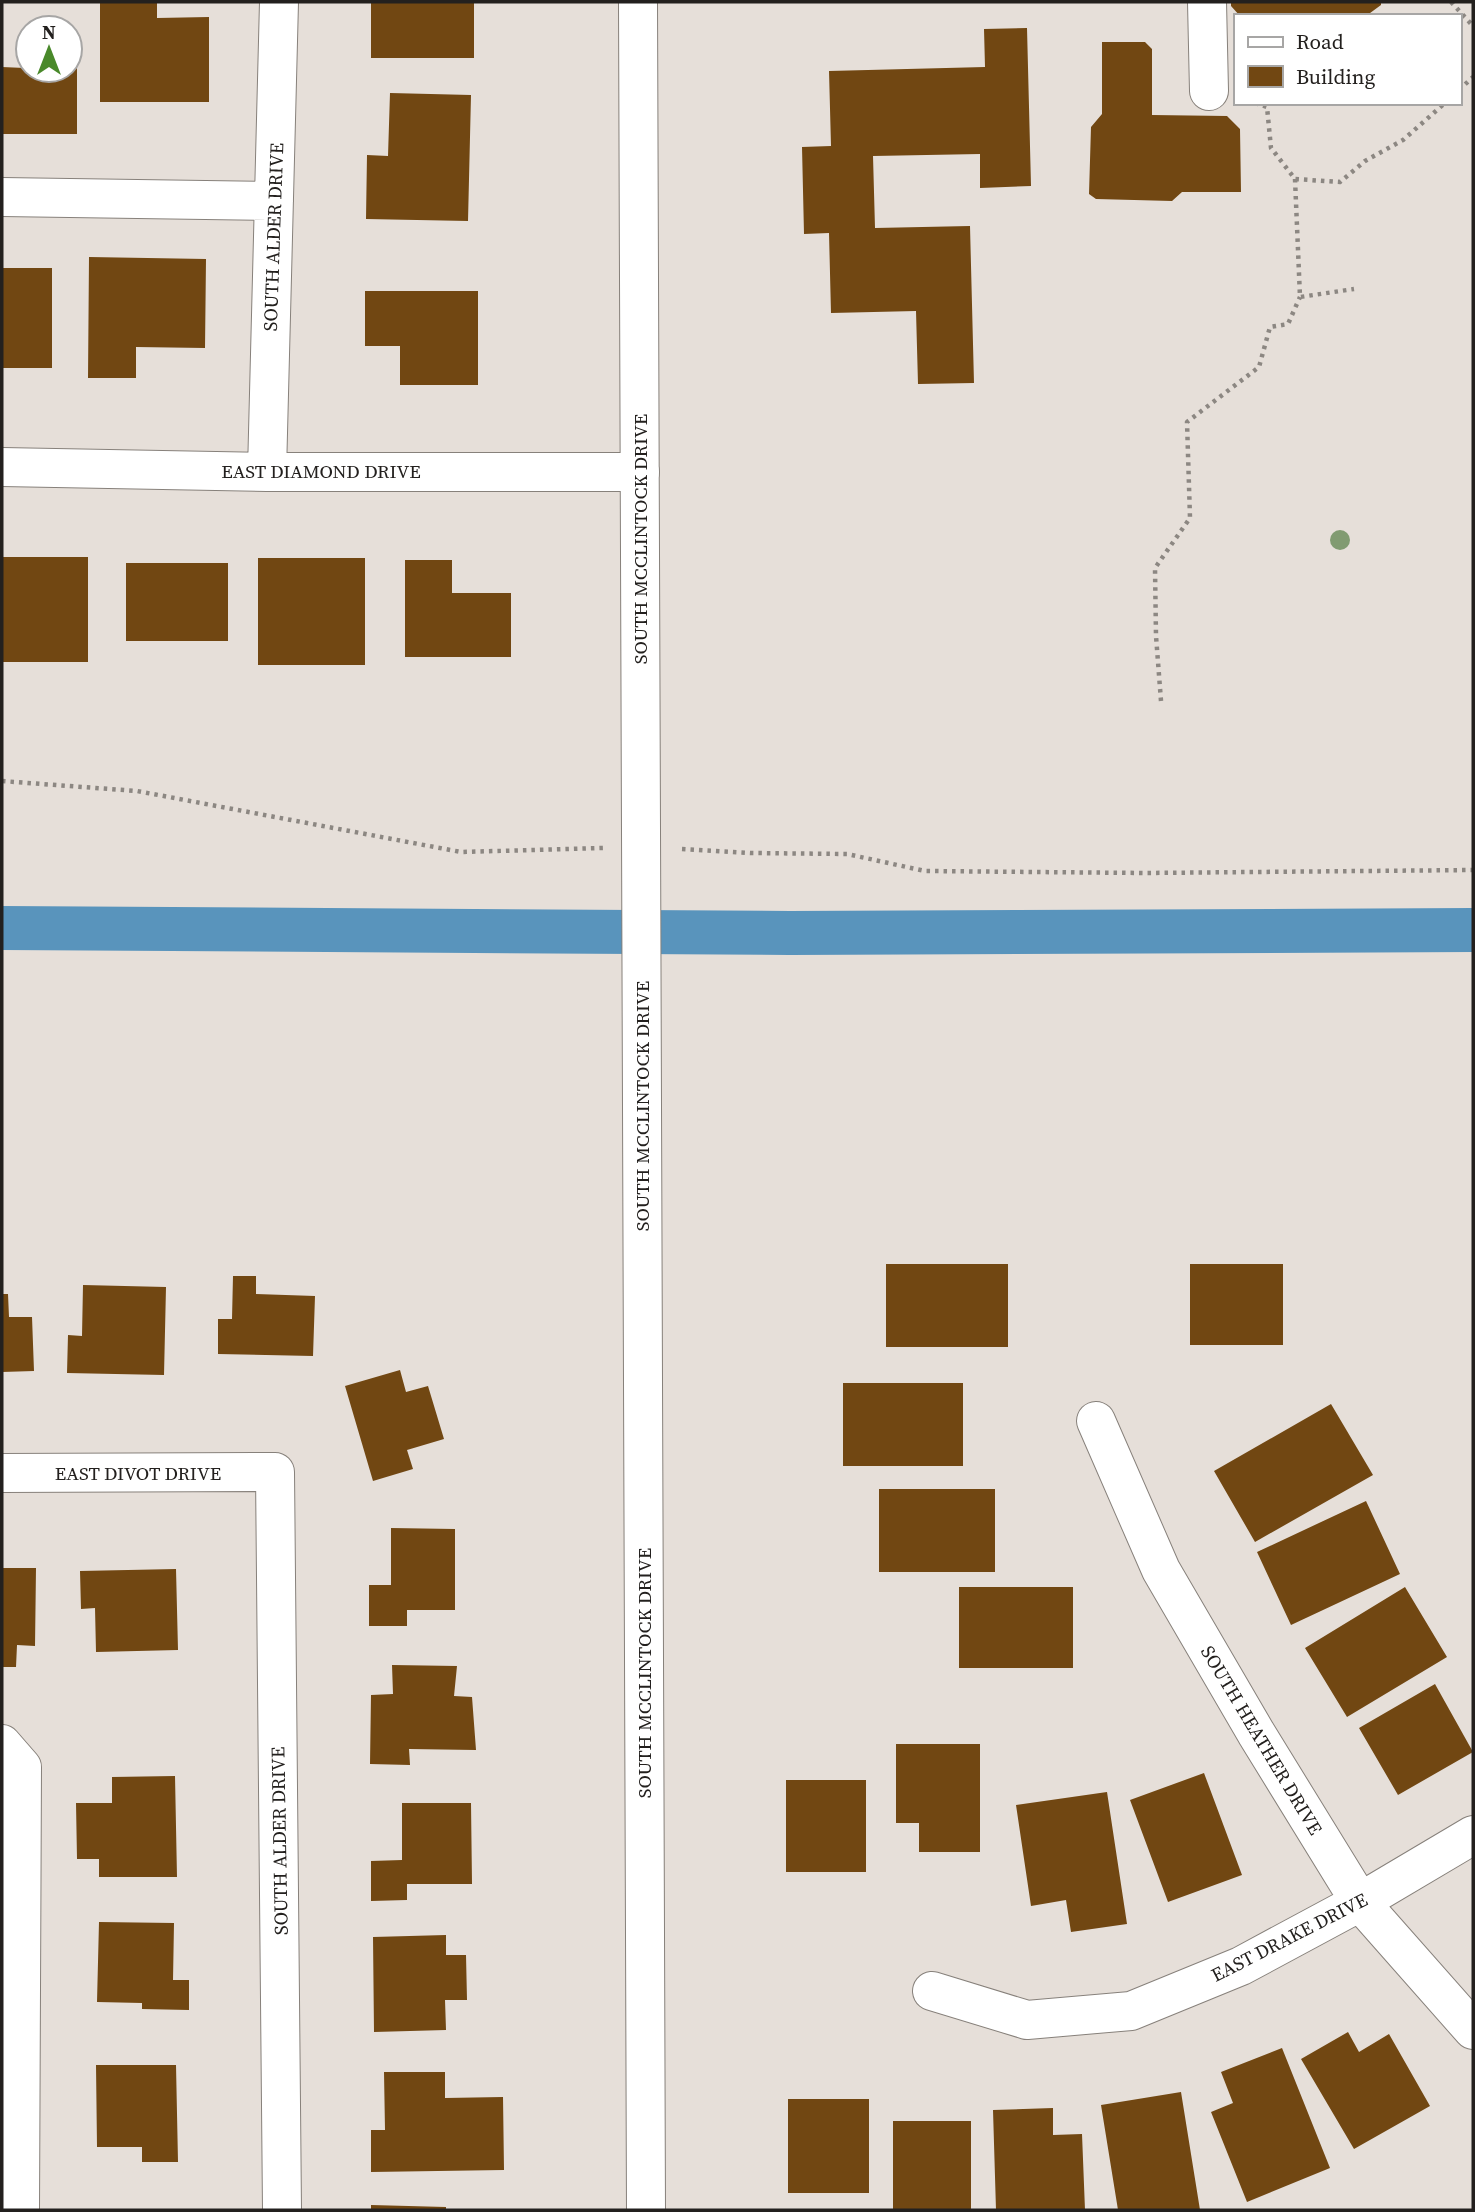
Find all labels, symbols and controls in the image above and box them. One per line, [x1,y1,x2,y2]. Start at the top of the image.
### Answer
north arrow [14,14,84,84]
legend [1234,14,1461,105]
text: N [42,19,56,45]
text: Road [1296,27,1344,56]
text: Building [1296,62,1375,91]
street label: SOUTH ALDER DRIVE [257,142,289,332]
street label: SOUTH MCCLINTOCK DRIVE [627,414,653,664]
street label: EAST DIAMOND DRIVE [221,458,421,484]
street label: SOUTH MCCLINTOCK DRIVE [629,981,655,1231]
street label: EAST DIVOT DRIVE [55,1460,221,1486]
street label: SOUTH MCCLINTOCK DRIVE [631,1548,657,1798]
street label: SOUTH HEATHER DRIVE [1195,1641,1329,1839]
street label: SOUTH ALDER DRIVE [264,1747,294,1935]
street label: EAST DRAKE DRIVE [1206,1886,1372,1988]

